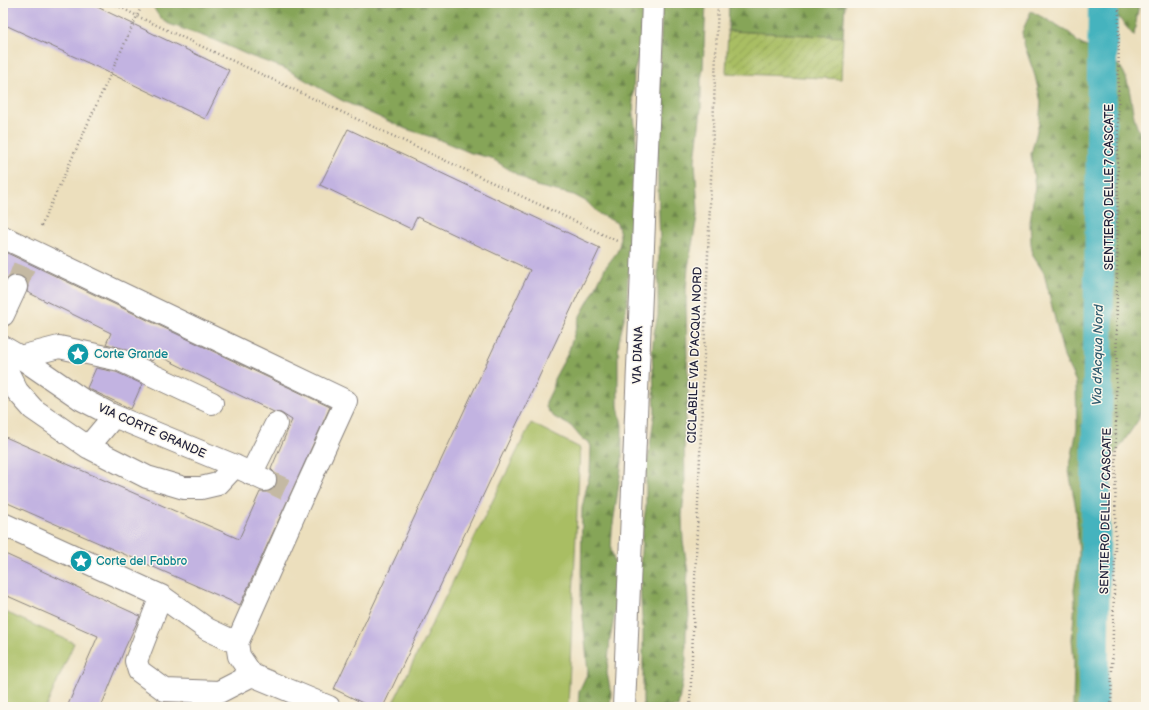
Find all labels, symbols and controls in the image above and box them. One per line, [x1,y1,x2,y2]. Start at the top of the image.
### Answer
street label: SENTIERO DELLE 7 CASCATE [1102,104,1117,270]
street label: CICLABILE VIA D’ACQUA NORD [684,266,706,444]
water label: Via d'Acqua Nord [1089,304,1107,406]
street label: VIA DIANA [629,325,647,384]
place icon: Corte Grande [65,341,91,367]
place label: Corte Grande [94,347,168,362]
street label: VIA CORTE GRANDE [96,400,208,462]
street label: SENTIERO DELLE 7 CASCATE [1097,428,1115,594]
place icon: Corte del Fabbro [68,548,94,574]
place label: Corte del Fabbro [96,554,188,569]

